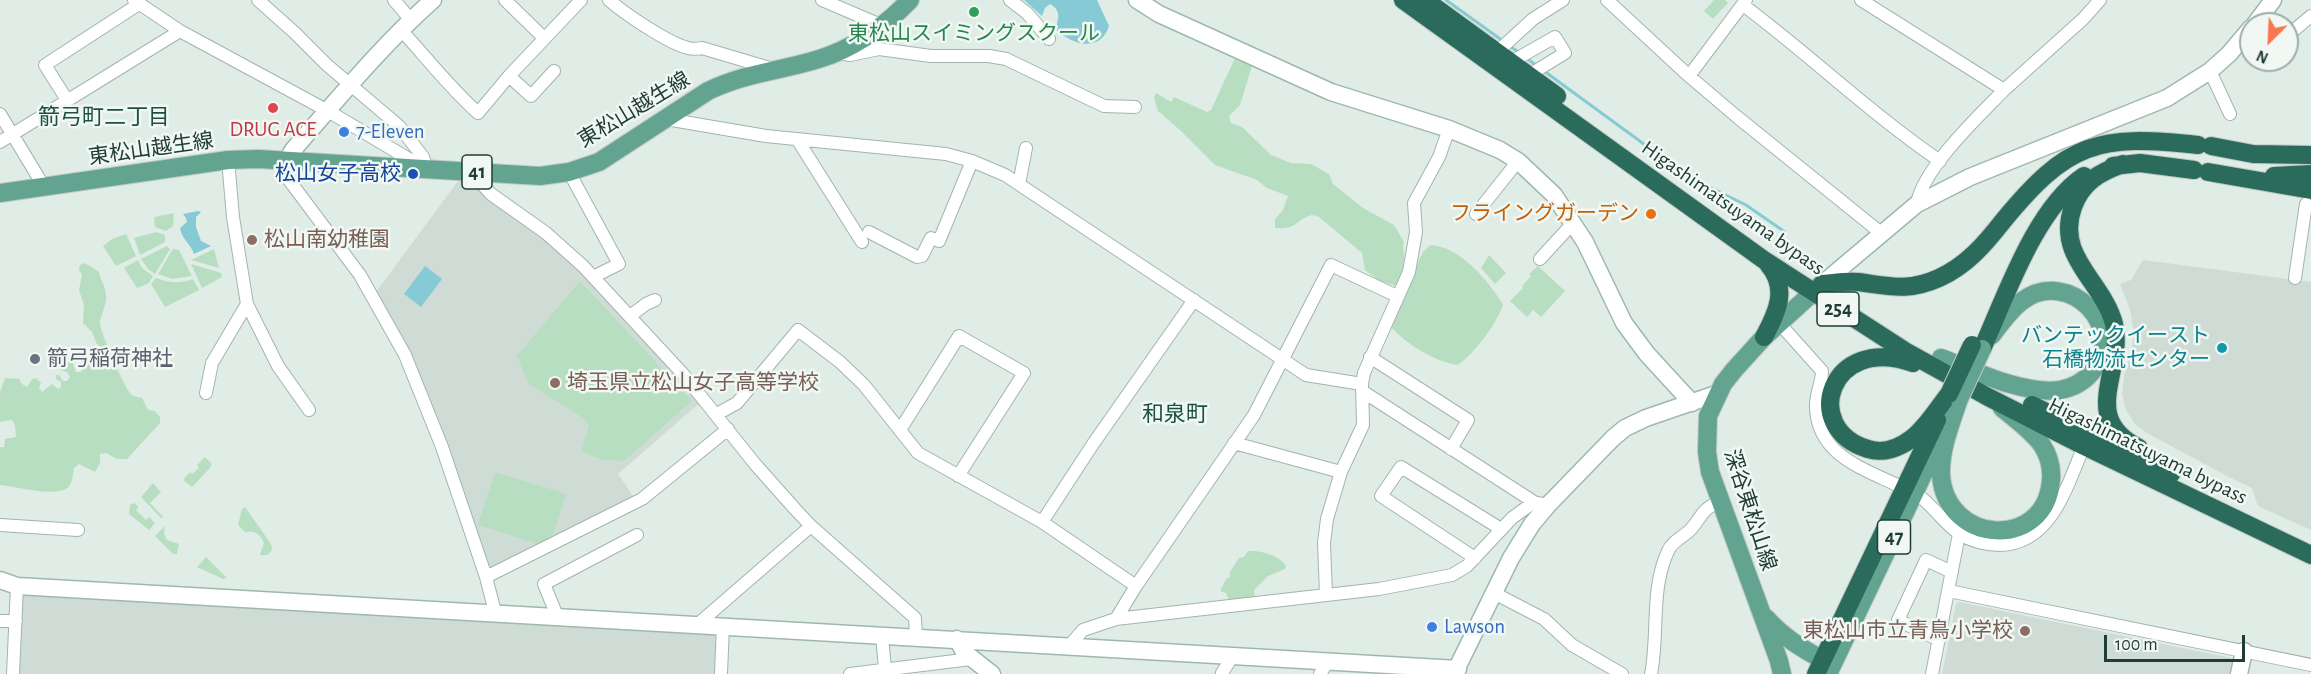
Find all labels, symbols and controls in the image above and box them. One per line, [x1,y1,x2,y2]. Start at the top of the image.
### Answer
marker: 東松山スイミングスクール [967,5,981,19]
north arrow [2239,12,2299,72]
place label: 東松山スイミングスクール [848,21,1100,47]
text: N [2254,47,2271,66]
street label: 東松山越生線 [574,67,694,153]
marker: DRUG ACE [266,101,280,115]
district label: 箭弓町二丁目 [38,104,170,130]
place label: DRUG ACE [230,117,316,143]
place label: 7-Eleven [356,119,425,145]
marker: 7-Eleven [337,125,351,139]
street label: 東松山越生線 [87,128,215,170]
street label: Higashimatsuyama bypass [1637,135,1829,281]
road number: 41 [462,155,492,189]
place label: 松山女子高校 [275,161,401,187]
marker: 松山女子高校 [406,167,420,181]
place label: フライングガーデン [1450,201,1639,227]
marker: フライングガーデン [1644,207,1658,221]
place label: 松山南幼稚園 [264,227,390,253]
marker: 松山南幼稚園 [245,233,259,247]
road number: 254 [1817,292,1859,326]
place label: バンテックイースト 石橋物流センター [2021,323,2210,373]
marker: バンテックイースト 石橋物流センター [2215,341,2229,355]
place label: 箭弓稲荷神社 [47,346,173,372]
marker: 箭弓稲荷神社 [28,352,42,366]
place label: 埼玉県立松山女子高等学校 [567,370,819,396]
marker: 埼玉県立松山女子高等学校 [548,376,562,390]
street label: Higashimatsuyama bypass [2045,392,2251,510]
district label: 和泉町 [1142,401,1208,427]
street label: 深谷東松山線 [1719,446,1781,574]
road number: 47 [1878,520,1910,554]
place label: Lawson [1444,614,1505,640]
place label: 東松山市立青鳥小学校 [1803,618,2013,644]
marker: Lawson [1425,620,1439,634]
scale bar [2107,623,2248,661]
marker: 東松山市立青鳥小学校 [2018,624,2032,638]
text: 100 m [2115,636,2158,654]

